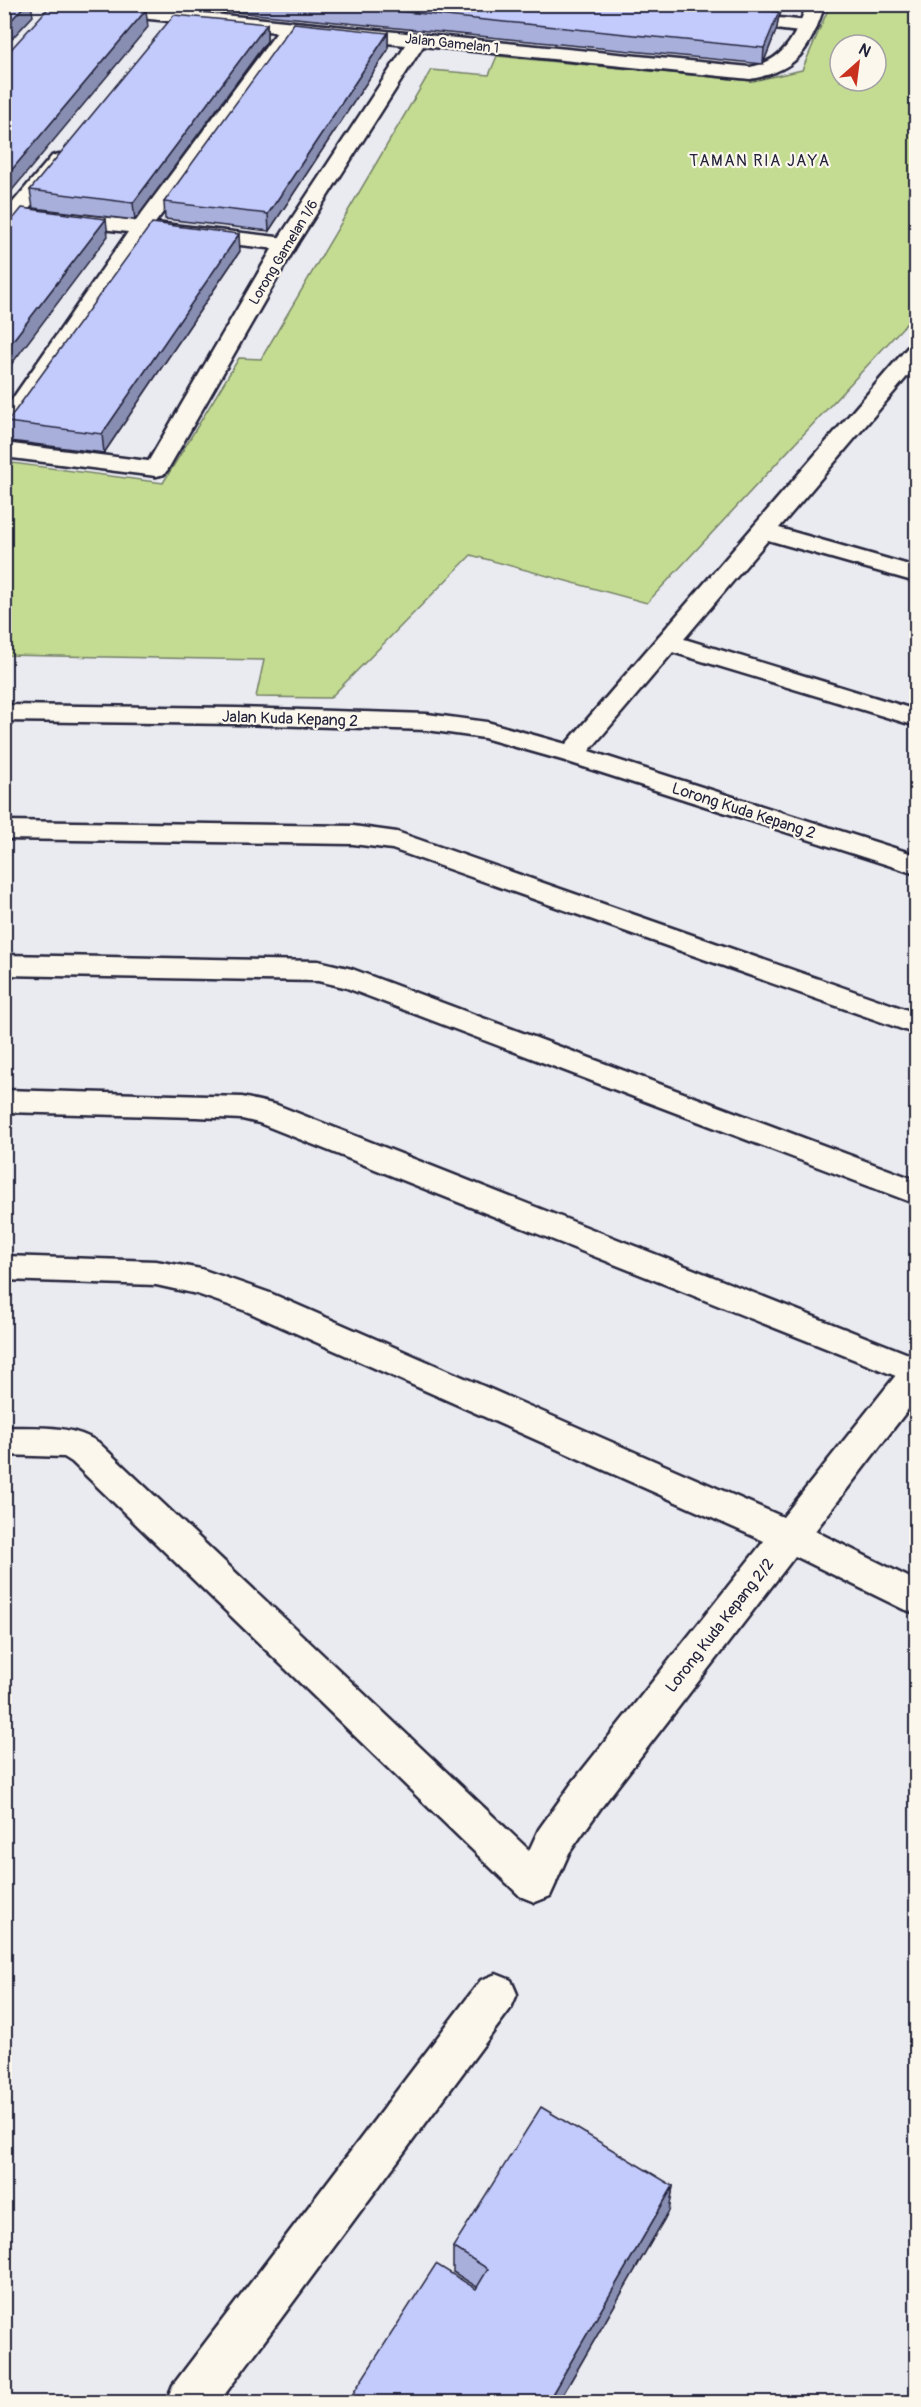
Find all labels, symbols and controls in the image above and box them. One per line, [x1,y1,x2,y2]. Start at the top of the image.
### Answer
street label: Jalan Gamelan 1 [404,30,500,57]
north arrow [828,33,888,93]
text: N [855,39,874,62]
district label: TAMAN RIA JAYA [689,151,831,171]
street label: Lorong Gamelan 1/6 [245,197,322,308]
street label: Jalan Kuda Kepang 2 [221,707,359,731]
street label: Lorong Kuda Kepang 2 [669,778,818,844]
street label: Lorong Kuda Kepang 2/2 [661,1555,778,1697]

